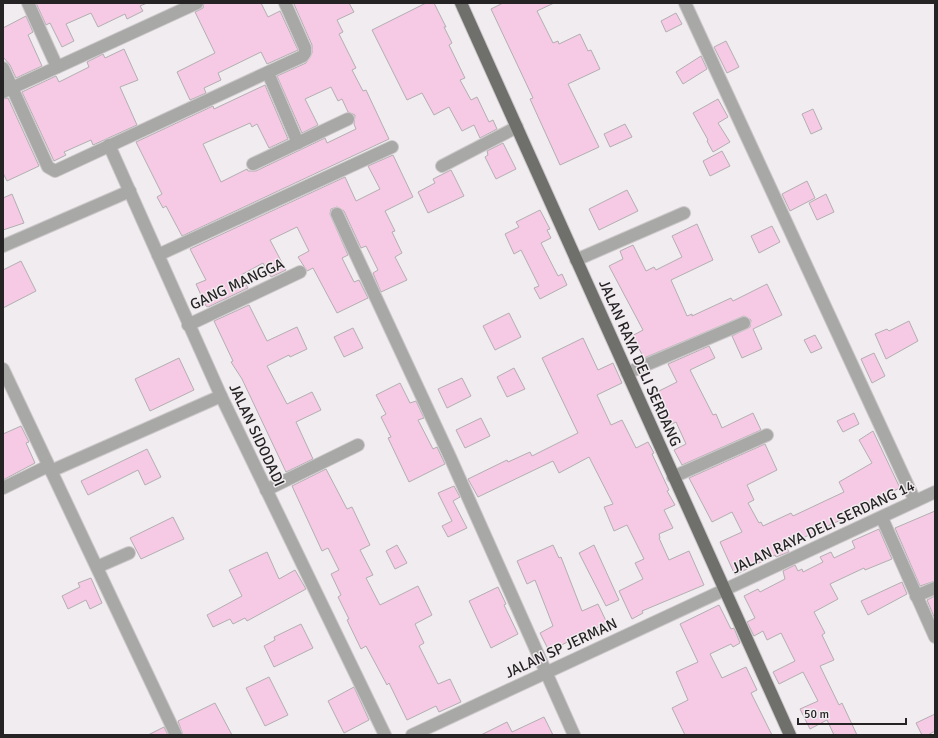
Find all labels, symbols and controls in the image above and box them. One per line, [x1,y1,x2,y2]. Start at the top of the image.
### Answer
street label: GANG MANGGA [187,254,287,314]
street label: JALAN RAYA DELI SERDANG [595,277,685,449]
street label: JALAN SIDODADI [225,381,289,489]
street label: JALAN RAYA DELI SERDANG 14 [729,477,917,577]
street label: JALAN SP JERMAN [502,614,620,682]
scale bar [798,700,906,726]
text: 50 m [804,707,829,722]

